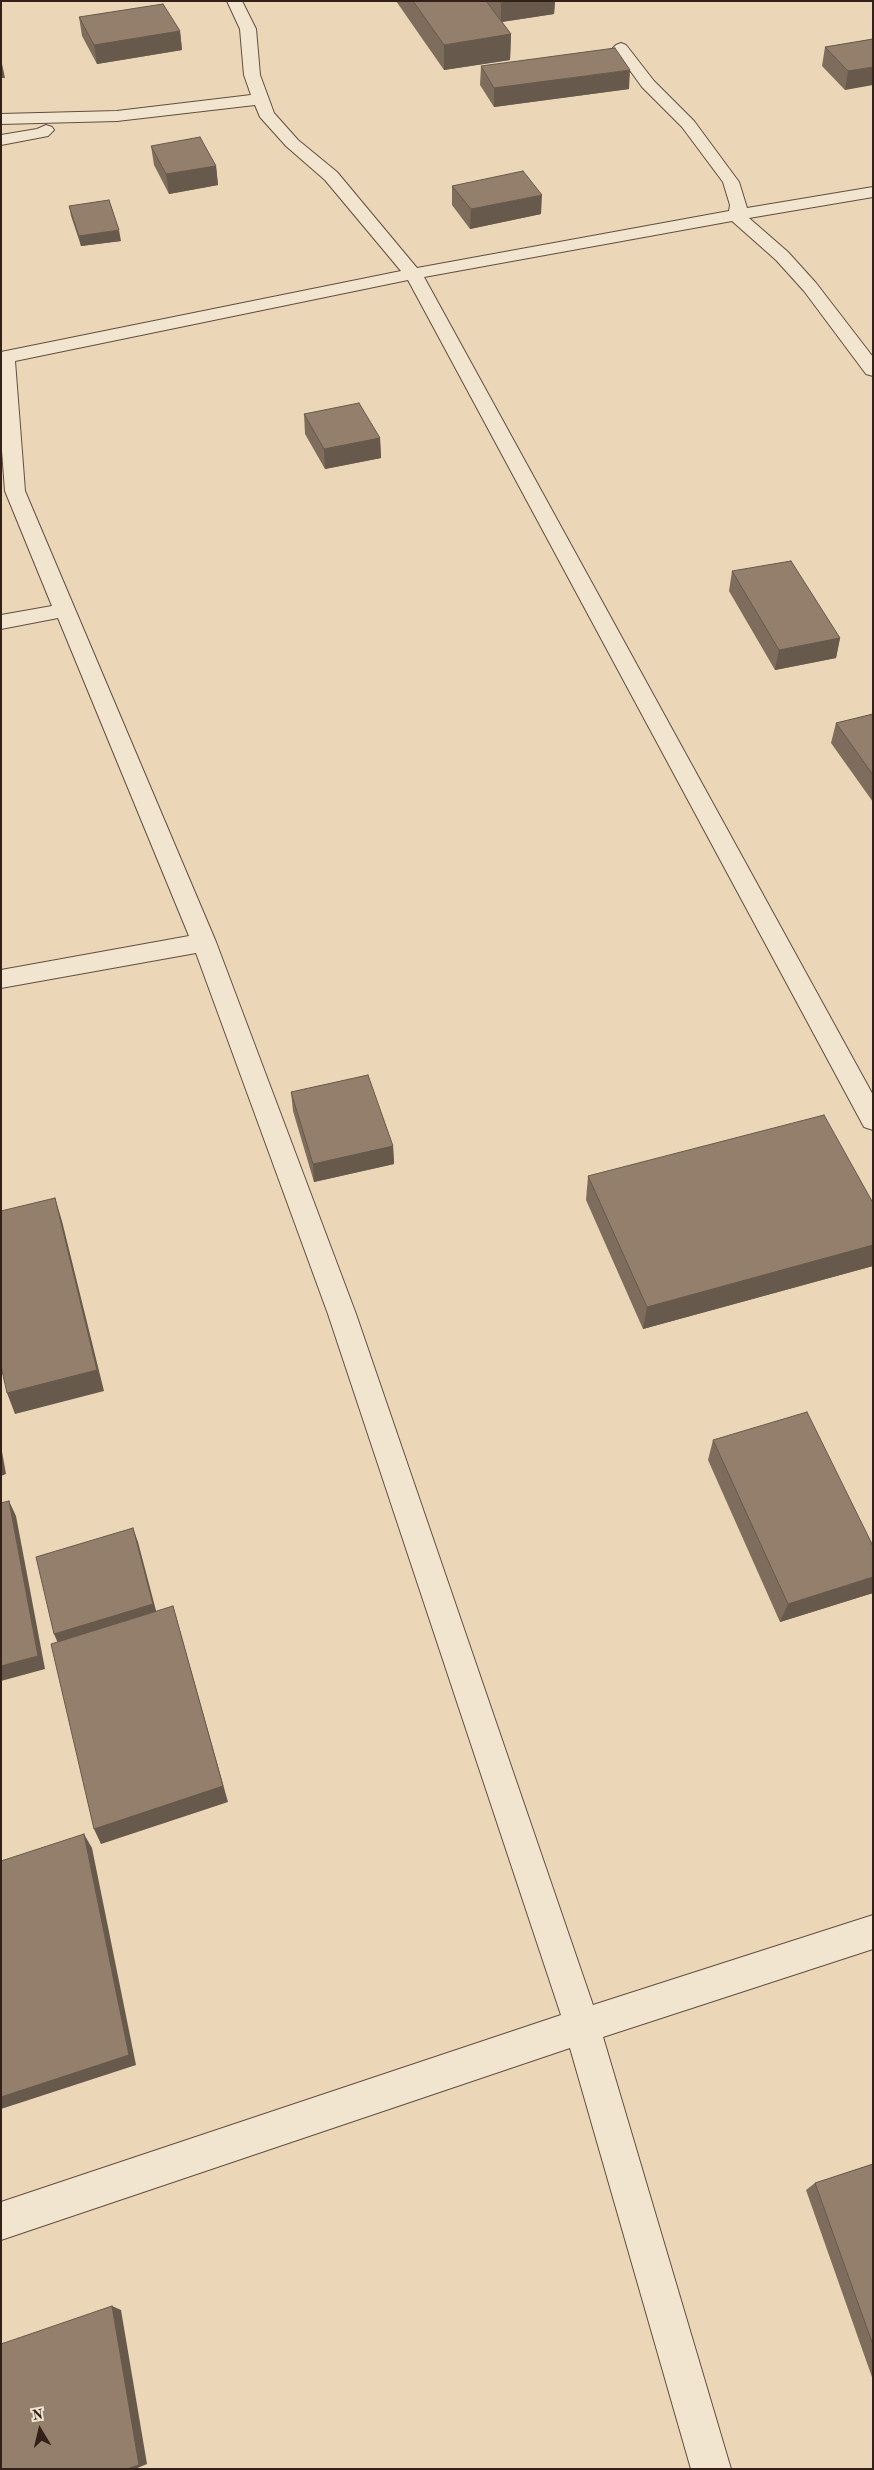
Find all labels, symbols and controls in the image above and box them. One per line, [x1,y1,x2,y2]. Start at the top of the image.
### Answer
north arrow [15,2405,65,2455]
text: N [31,2407,44,2423]

